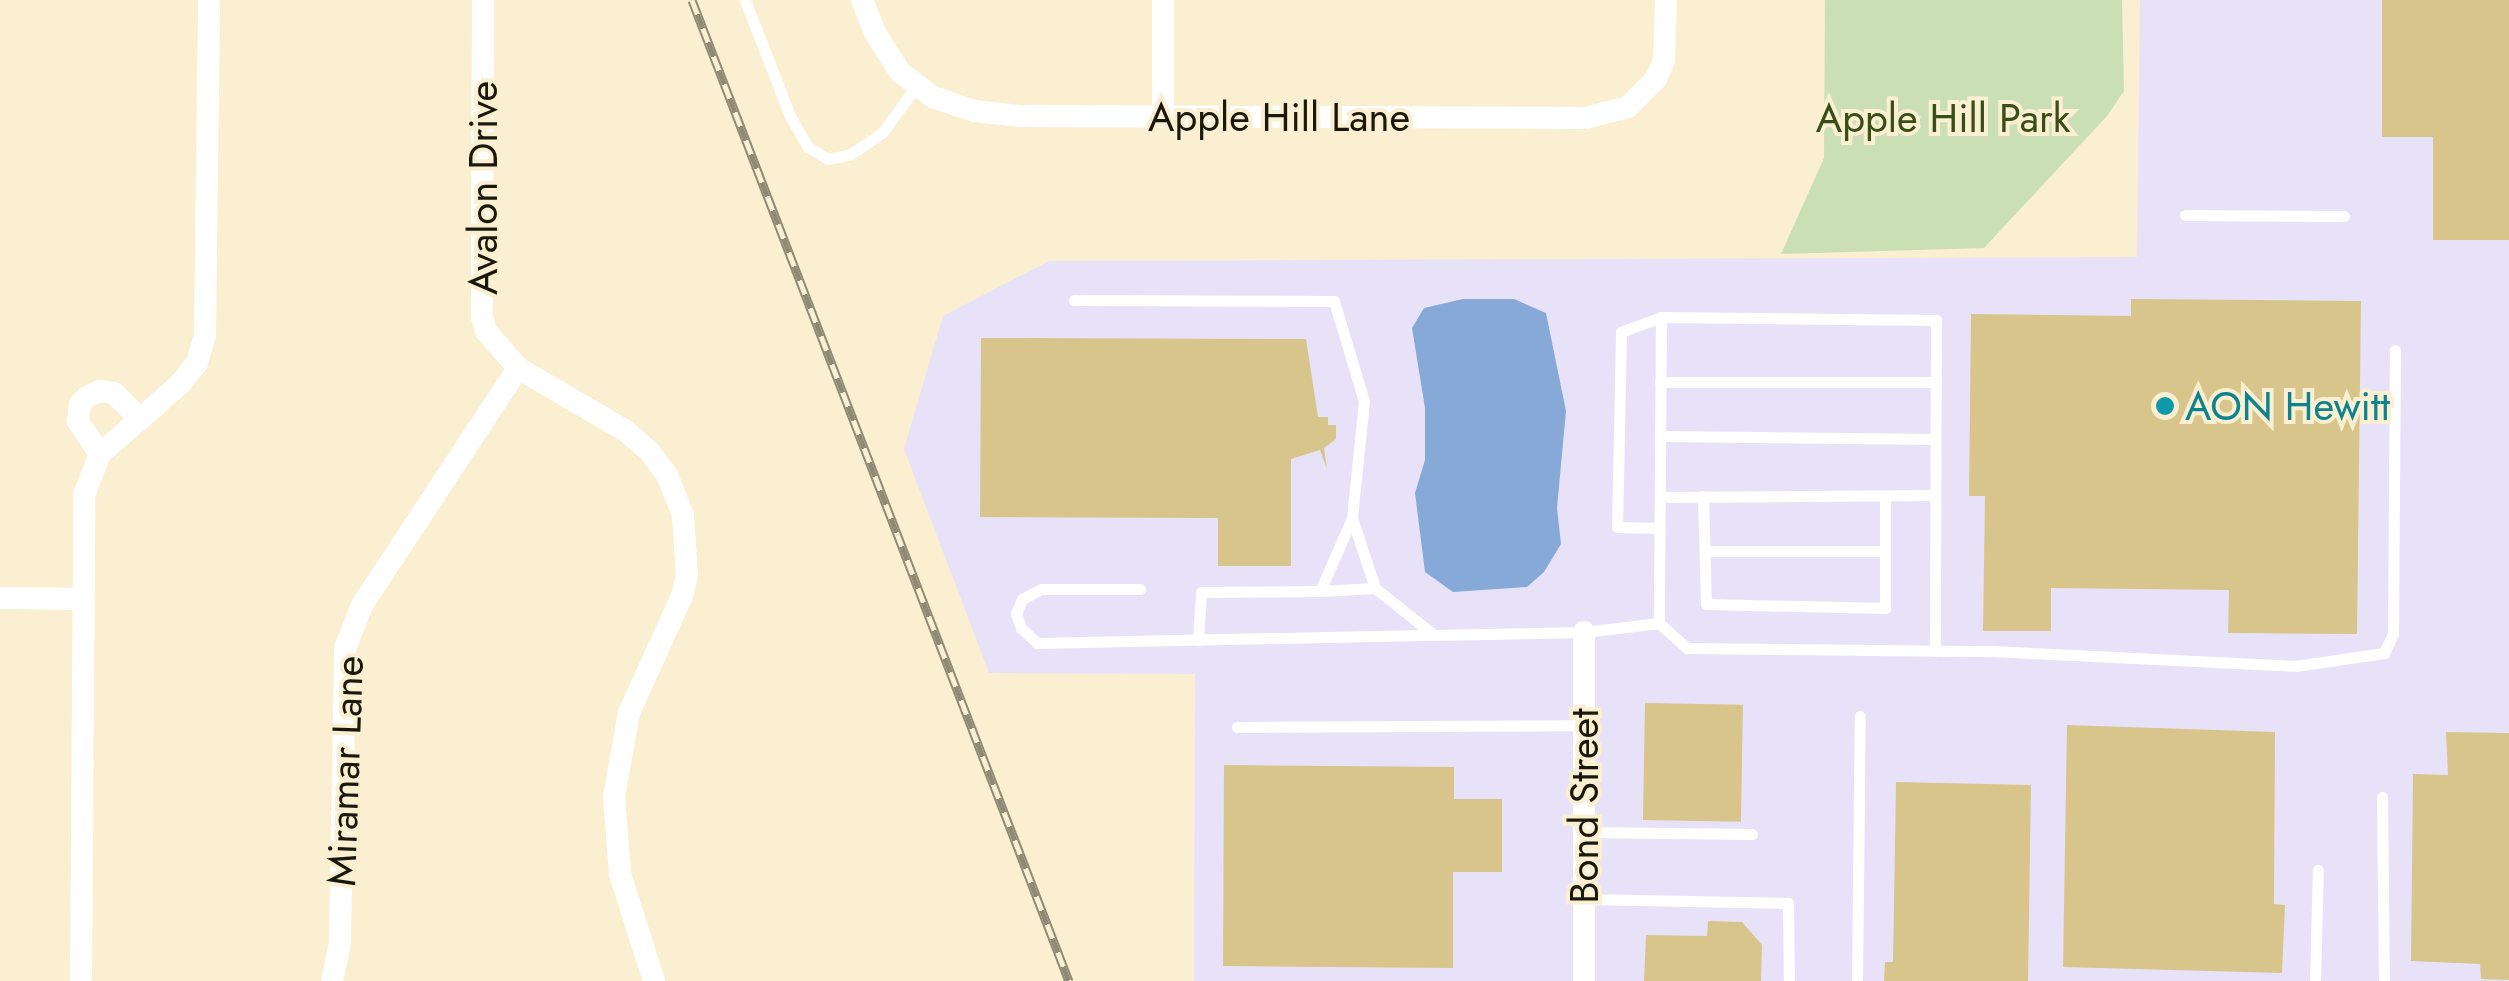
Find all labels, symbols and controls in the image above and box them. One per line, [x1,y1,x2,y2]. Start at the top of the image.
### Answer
street label: Avalon Drive [459,81,507,295]
street label: Apple Hill Lane [1148,93,1410,141]
park label: Apple Hill Park [1816,94,2070,142]
place label: AON Hewitt [2185,382,2390,430]
marker: AON Hewitt [2154,395,2176,417]
street label: Miramar Lane [317,655,373,887]
street label: Bond Street [1560,708,1608,904]

